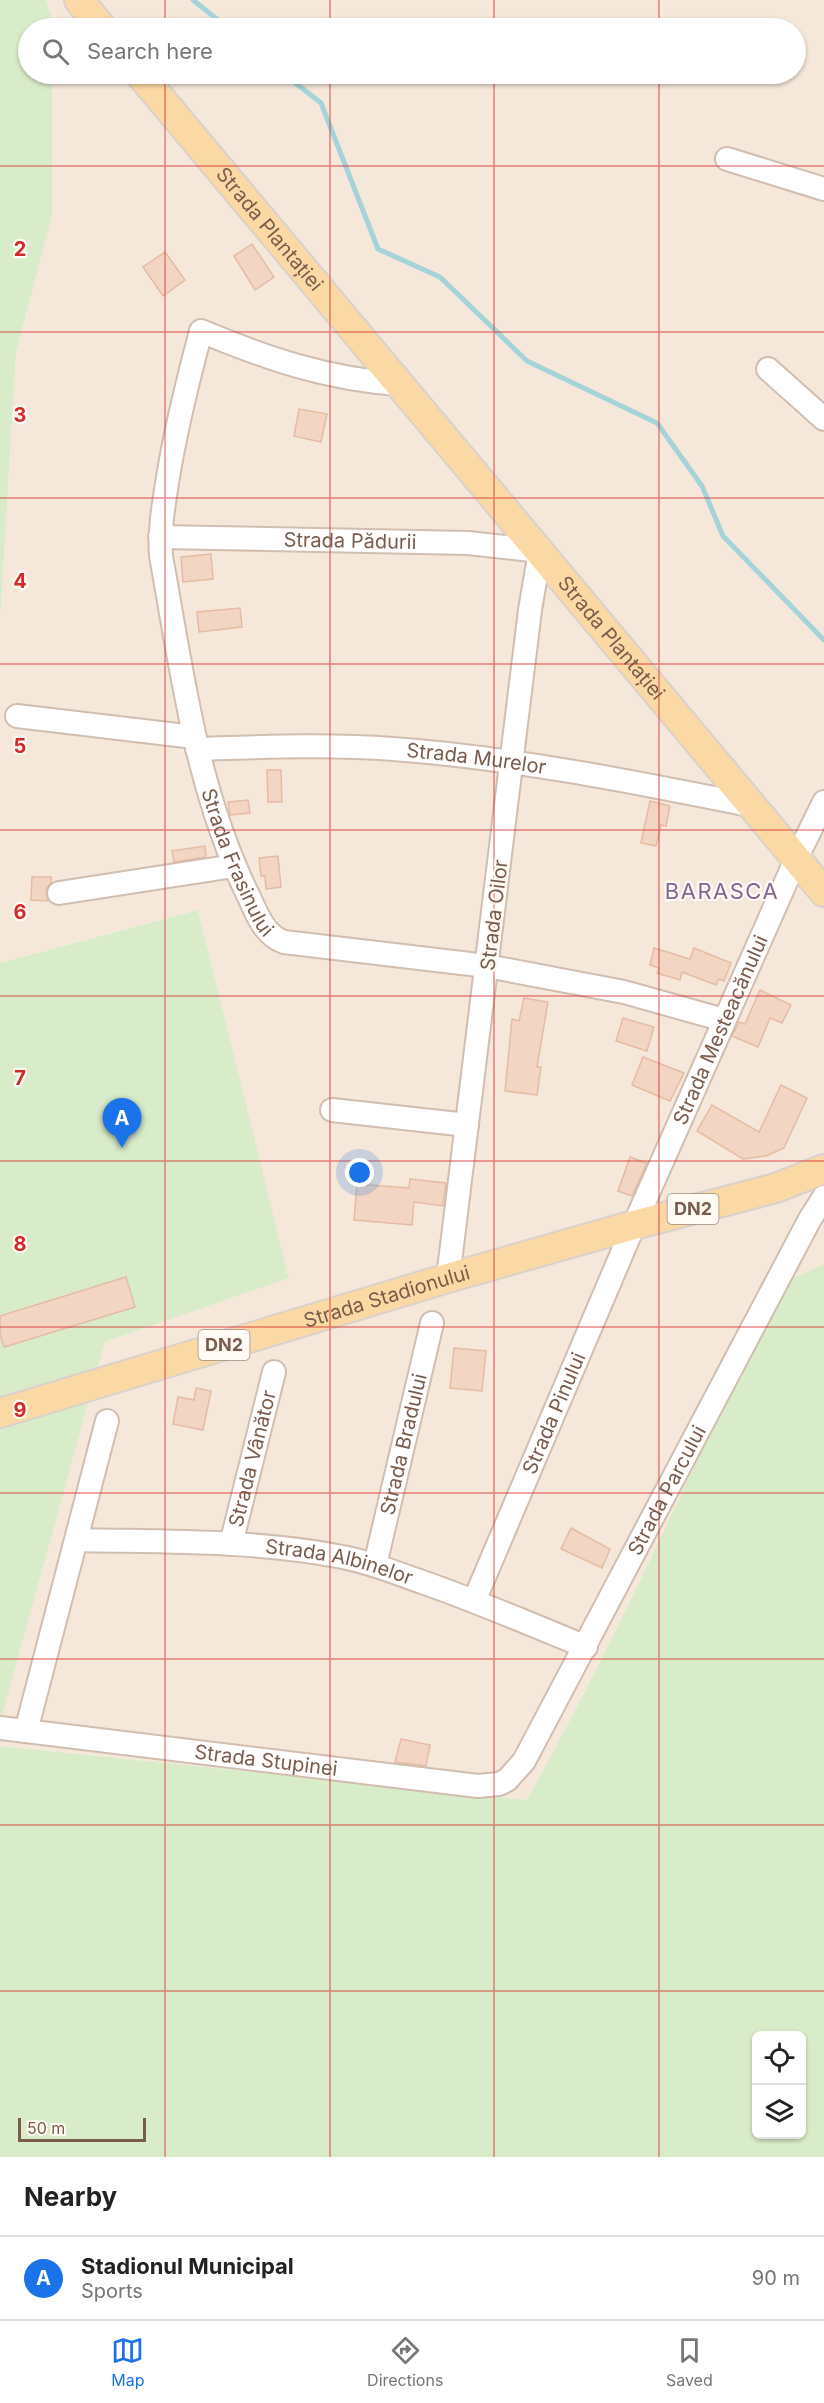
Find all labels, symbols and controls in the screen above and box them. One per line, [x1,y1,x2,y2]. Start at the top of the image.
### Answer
search box [18,18,806,84]
icon: search [39,35,72,68]
text: Search here [87,38,213,64]
street label: Strada Plantației [211,162,328,296]
text: 2 [14,237,26,261]
text: 3 [14,403,26,427]
street label: Strada Pădurii [283,527,417,554]
text: 4 [13,569,27,593]
street label: Strada Plantației [553,571,670,705]
text: 5 [14,734,26,758]
street label: Strada Murelor [406,738,548,779]
street label: Strada Frasinului [196,786,279,942]
street label: Strada Oilor [475,858,513,972]
district label: BARASCA [665,878,779,904]
text: 6 [14,900,27,924]
street label: Strada Mesteacănului [668,931,773,1129]
text: 7 [14,1066,26,1090]
pin: A [102,1098,142,1148]
your location [345,1158,374,1187]
road number: DN2 [668,1194,718,1224]
text: 8 [13,1232,27,1256]
street label: Strada Stadionului [301,1260,473,1333]
road number: DN2 [198,1330,250,1360]
street label: Strada Pinului [517,1349,590,1478]
street label: Strada Bradului [375,1371,432,1517]
street label: Strada Vânător [224,1387,281,1530]
text: 9 [14,1398,27,1422]
street label: Strada Parcului [623,1421,711,1559]
street label: Strada Albinelor [264,1534,417,1590]
street label: Strada Stupinei [193,1740,339,1781]
map controls [752,2031,806,2139]
button: locate [752,2031,806,2085]
button: layers [752,2085,806,2139]
scale bar [18,2115,146,2142]
text: 50 m [27,2118,65,2138]
text: Nearby [24,2181,117,2212]
text: Stadionul Municipal [81,2253,294,2279]
text: A [36,2266,51,2290]
text: 90 m [752,2266,800,2290]
text: Sports [81,2279,143,2303]
tab: Map [111,2334,145,2390]
tab: Directions [367,2334,443,2390]
tab: Saved [666,2334,713,2390]

